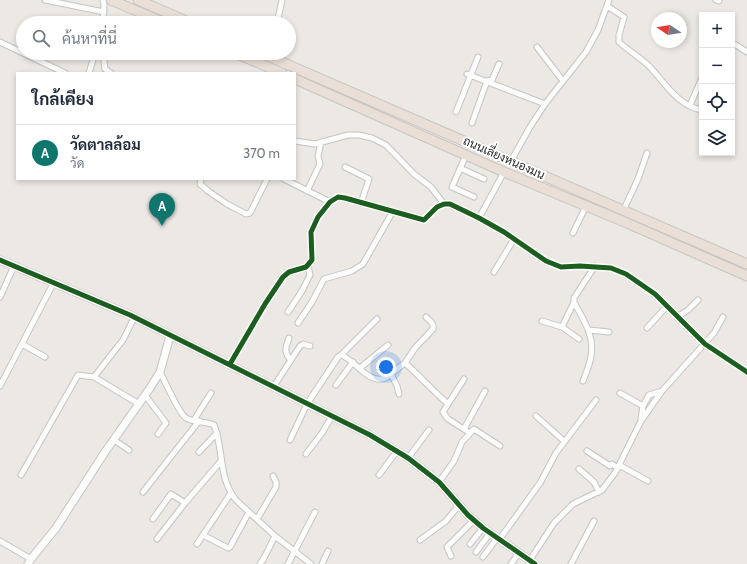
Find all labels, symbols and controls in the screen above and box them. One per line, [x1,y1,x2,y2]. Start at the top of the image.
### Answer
north arrow [651,12,687,48]
map controls [699,12,735,156]
button: + [699,12,735,48]
search box [16,16,296,60]
icon: search [30,27,52,49]
text: ค้นหาที่นี่ [62,30,117,48]
button: − [699,48,735,84]
button: locate [699,84,735,120]
text: ใกล้เคียง [32,89,94,109]
button: layers [699,120,735,156]
street label: ถนนเลี่ยงหนองมน [461,130,549,182]
text: วัดตาลล้อม [70,136,141,154]
text: A [41,145,49,161]
text: 370 m [243,145,280,161]
text: วัด [70,155,84,171]
pin: A [149,193,175,226]
your location [376,357,396,377]

